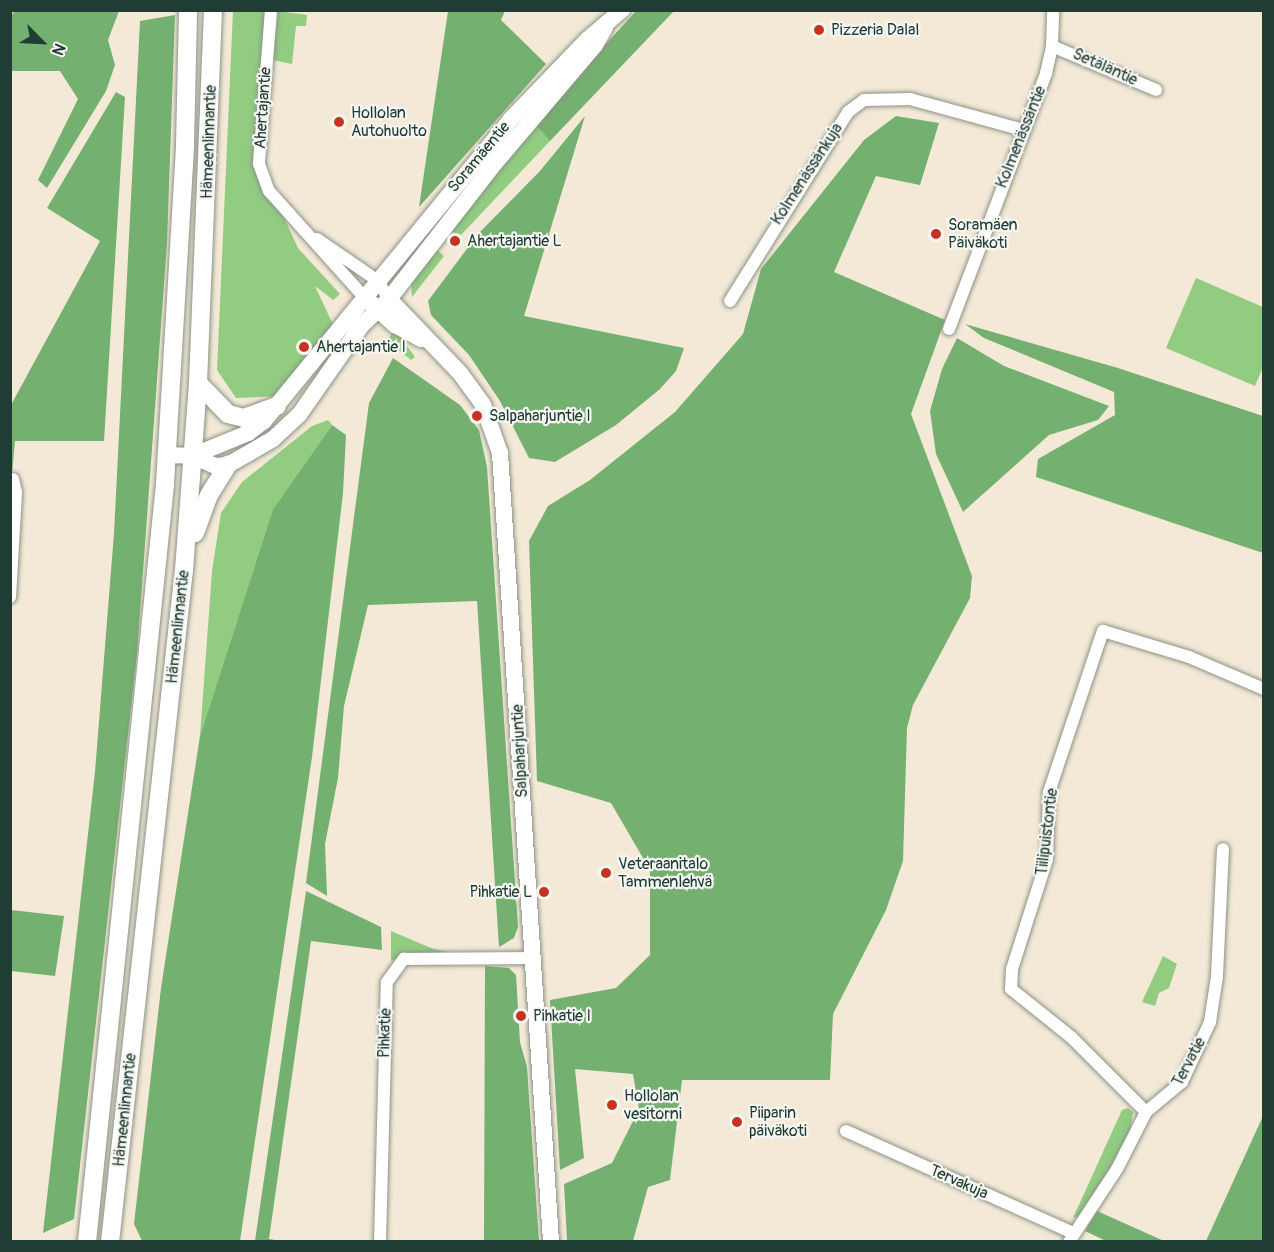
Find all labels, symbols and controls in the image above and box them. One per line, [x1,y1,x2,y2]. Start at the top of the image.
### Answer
north arrow [12,12,72,72]
place label: Pizzeria Dalal [831,20,919,40]
marker: Pizzeria Dalal [812,23,826,37]
text: N [47,40,70,58]
street label: Setäläntie [1070,44,1140,90]
street label: Ahertajantie [251,66,275,150]
street label: Kolmenässäntie [992,83,1050,191]
street label: Hämeenlinnantie [197,85,221,199]
place label: Hollolan Autohuolto [351,103,427,141]
marker: Hollolan Autohuolto [332,115,346,129]
street label: Soramäentie [444,118,514,196]
street label: Kolmenässänkuja [767,120,847,228]
place label: Soramäen Päiväkoti [948,215,1018,253]
marker: Soramäen Päiväkoti [929,227,943,241]
place label: Ahertajantie L [467,231,562,251]
marker: Ahertajantie L [448,234,462,248]
place label: Ahertajantie I [316,337,406,357]
marker: Ahertajantie I [297,340,311,354]
place label: Salpaharjuntie I [489,406,591,426]
marker: Salpaharjuntie I [470,409,484,423]
street label: Hämeenlinnantie [162,569,194,685]
street label: Salpaharjuntie [508,704,532,798]
street label: Tiilipuistontie [1032,787,1062,877]
place label: Veteraanitalo Tammenlehvä [618,854,712,892]
marker: Veteraanitalo Tammenlehvä [599,866,613,880]
place label: Pihkatie L [470,882,532,902]
marker: Pihkatie L [537,885,551,899]
place label: Pihkatie I [533,1006,591,1026]
street label: Pihkatie [375,1008,395,1058]
marker: Pihkatie I [514,1009,528,1023]
street label: Tervatie [1168,1034,1210,1090]
street label: Hämeenlinnantie [109,1052,141,1168]
place label: Hollolan vesitorni [624,1086,682,1124]
marker: Hollolan vesitorni [605,1098,619,1112]
place label: Piiparin päiväkoti [749,1103,807,1141]
marker: Piiparin päiväkoti [730,1115,744,1129]
street label: Tervakuja [927,1161,991,1203]

